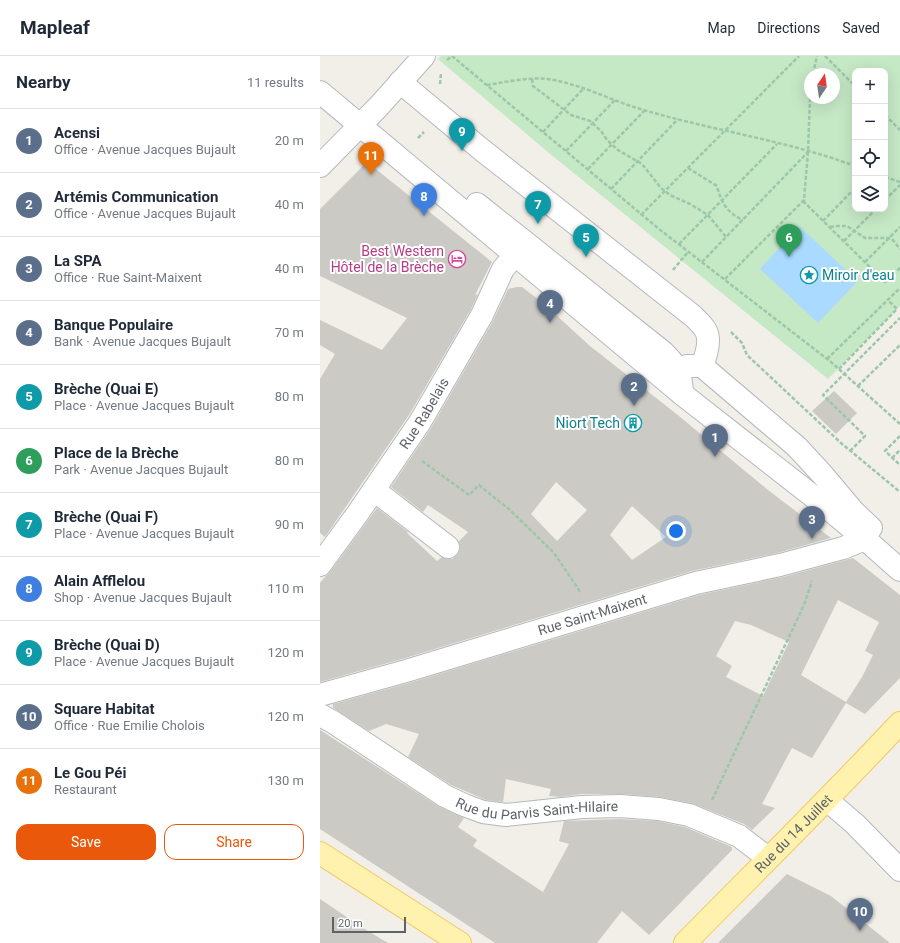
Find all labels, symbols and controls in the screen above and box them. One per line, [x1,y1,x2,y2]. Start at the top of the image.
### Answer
text: Mapleaf [20,16,90,39]
text: Map [708,20,735,36]
text: Directions [757,20,820,36]
text: Saved [842,20,880,36]
north arrow [804,68,840,104]
map controls [852,68,888,212]
button: + [852,68,888,104]
text: Nearby [16,72,71,92]
text: 11 results [247,75,304,90]
button: − [852,104,888,140]
pin: 9 [449,118,475,151]
text: Acensi [54,124,100,142]
text: 1 [25,133,33,148]
text: 20 m [275,133,304,148]
button: locate [852,140,888,176]
text: Office · Avenue Jacques Bujault [54,142,236,157]
pin: 11 [358,142,384,175]
button: layers [852,176,888,212]
pin: 8 [411,183,437,216]
text: Artémis Communication [54,188,218,206]
pin: 7 [525,191,551,224]
text: 2 [25,197,33,212]
text: 40 m [275,197,304,212]
text: Office · Avenue Jacques Bujault [54,206,236,221]
pin: 5 [573,224,599,257]
pin: 6 [776,224,802,257]
place label: Best Western Hôtel de la Brèche [331,243,444,275]
hotel icon: Best Western Hôtel de la Brèche [447,249,467,269]
text: La SPA [54,252,102,270]
text: 3 [25,261,33,276]
text: 40 m [275,261,304,276]
place icon: Miroir d'eau [799,265,819,285]
place label: Miroir d'eau [822,267,895,283]
text: Office · Rue Saint-Maixent [54,270,202,285]
pin: 4 [537,290,563,323]
text: Banque Populaire [54,316,173,334]
text: 4 [25,325,33,340]
text: 70 m [275,325,304,340]
text: Bank · Avenue Jacques Bujault [54,334,231,349]
pin: 2 [621,373,647,406]
street label: Rue Rabelais [396,375,452,452]
text: Brèche (Quai E) [54,380,159,398]
text: 5 [25,389,33,404]
text: 80 m [275,389,304,404]
text: Place · Avenue Jacques Bujault [54,398,234,413]
building icon: Niort Tech [623,413,643,433]
place label: Niort Tech [556,415,620,431]
pin: 1 [702,424,728,457]
text: Place de la Brèche [54,444,179,462]
text: 6 [25,453,33,468]
text: 80 m [275,453,304,468]
text: Park · Avenue Jacques Bujault [54,462,228,477]
pin: 3 [799,506,825,539]
text: Brèche (Quai F) [54,508,158,526]
text: 7 [25,517,33,532]
text: 90 m [275,517,304,532]
your location [666,521,686,541]
text: Place · Avenue Jacques Bujault [54,526,234,541]
text: Alain Afflelou [54,572,145,590]
text: 8 [25,581,33,596]
text: 110 m [267,581,304,596]
text: Shop · Avenue Jacques Bujault [54,590,232,605]
street label: Rue Saint-Maixent [536,590,649,638]
text: Brèche (Quai D) [54,636,160,654]
text: 9 [25,645,33,660]
text: 120 m [267,645,304,660]
text: Place · Avenue Jacques Bujault [54,654,234,669]
text: Square Habitat [54,700,155,718]
text: 10 [22,709,36,724]
text: 120 m [267,709,304,724]
text: Office · Rue Emilie Cholois [54,718,205,733]
text: Le Gou Péi [54,764,126,782]
text: 11 [22,773,36,788]
text: 130 m [267,773,304,788]
text: Restaurant [54,782,117,797]
street label: Rue du 14 Juillet [751,791,836,876]
street label: Rue du Parvis Saint-Hilaire [453,794,618,823]
button: Save [16,824,156,860]
button: Share [164,824,304,860]
pin: 10 [847,898,873,931]
scale bar [332,915,406,934]
text: 20 m [338,917,363,930]

